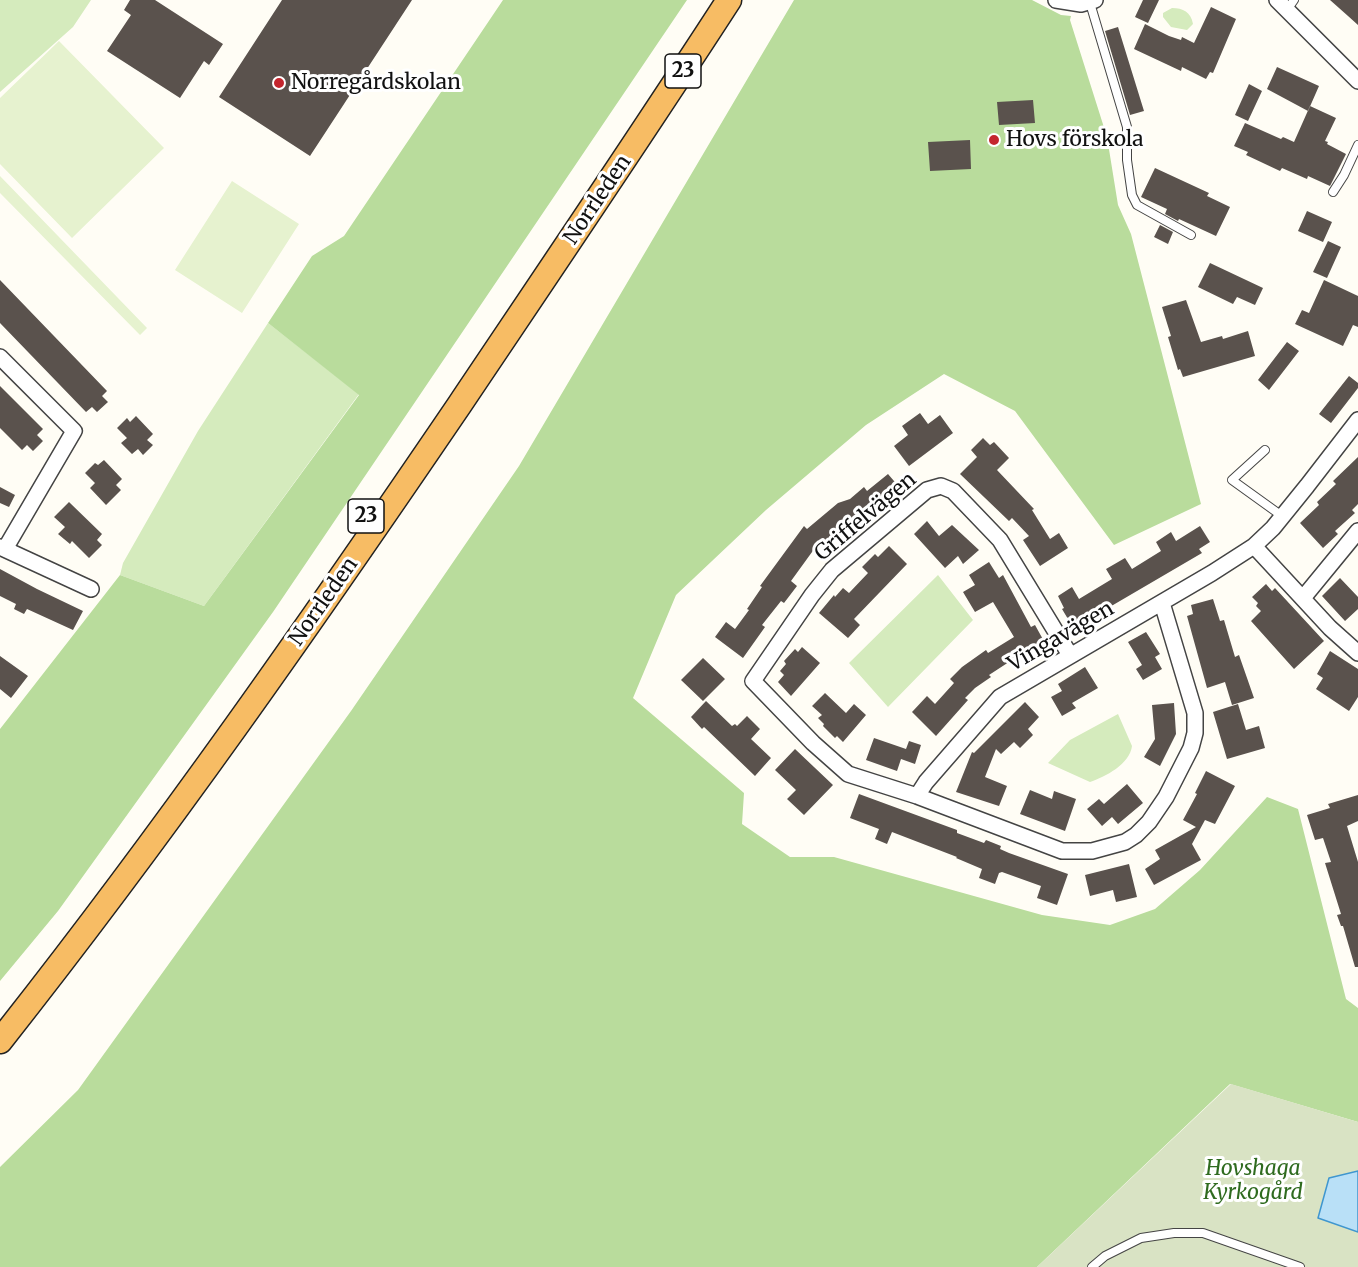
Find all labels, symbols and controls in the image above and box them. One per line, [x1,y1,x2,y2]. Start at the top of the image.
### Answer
road number: 23 [665,54,701,88]
place label: Norregårdskolan [291,70,461,96]
marker: Norregårdskolan [272,76,286,90]
place label: Hovs förskola [1006,127,1144,153]
marker: Hovs förskola [987,133,1001,147]
street label: Norrleden [559,151,637,249]
street label: Griffelvägen [810,467,922,567]
road number: 23 [348,499,384,533]
street label: Norrleden [284,553,364,651]
street label: Vingavägen [1003,596,1119,678]
park label: Hovshaga Kyrkogård [1203,1156,1303,1206]

